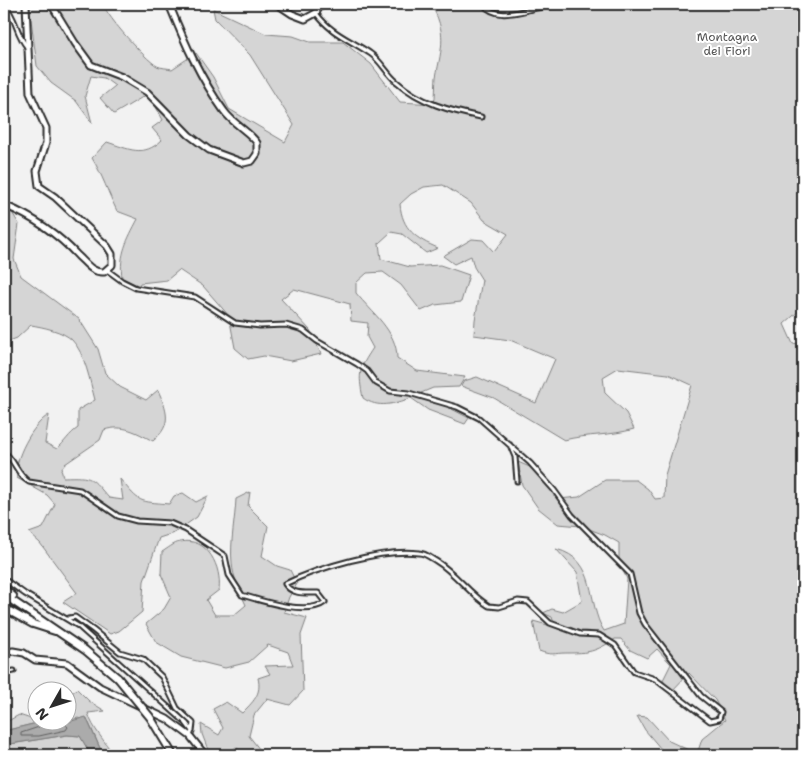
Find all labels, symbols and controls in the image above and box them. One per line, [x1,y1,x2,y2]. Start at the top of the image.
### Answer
park label: Montagna dei Fiori [697,29,758,59]
north arrow [28,682,78,732]
text: N [31,704,52,724]

